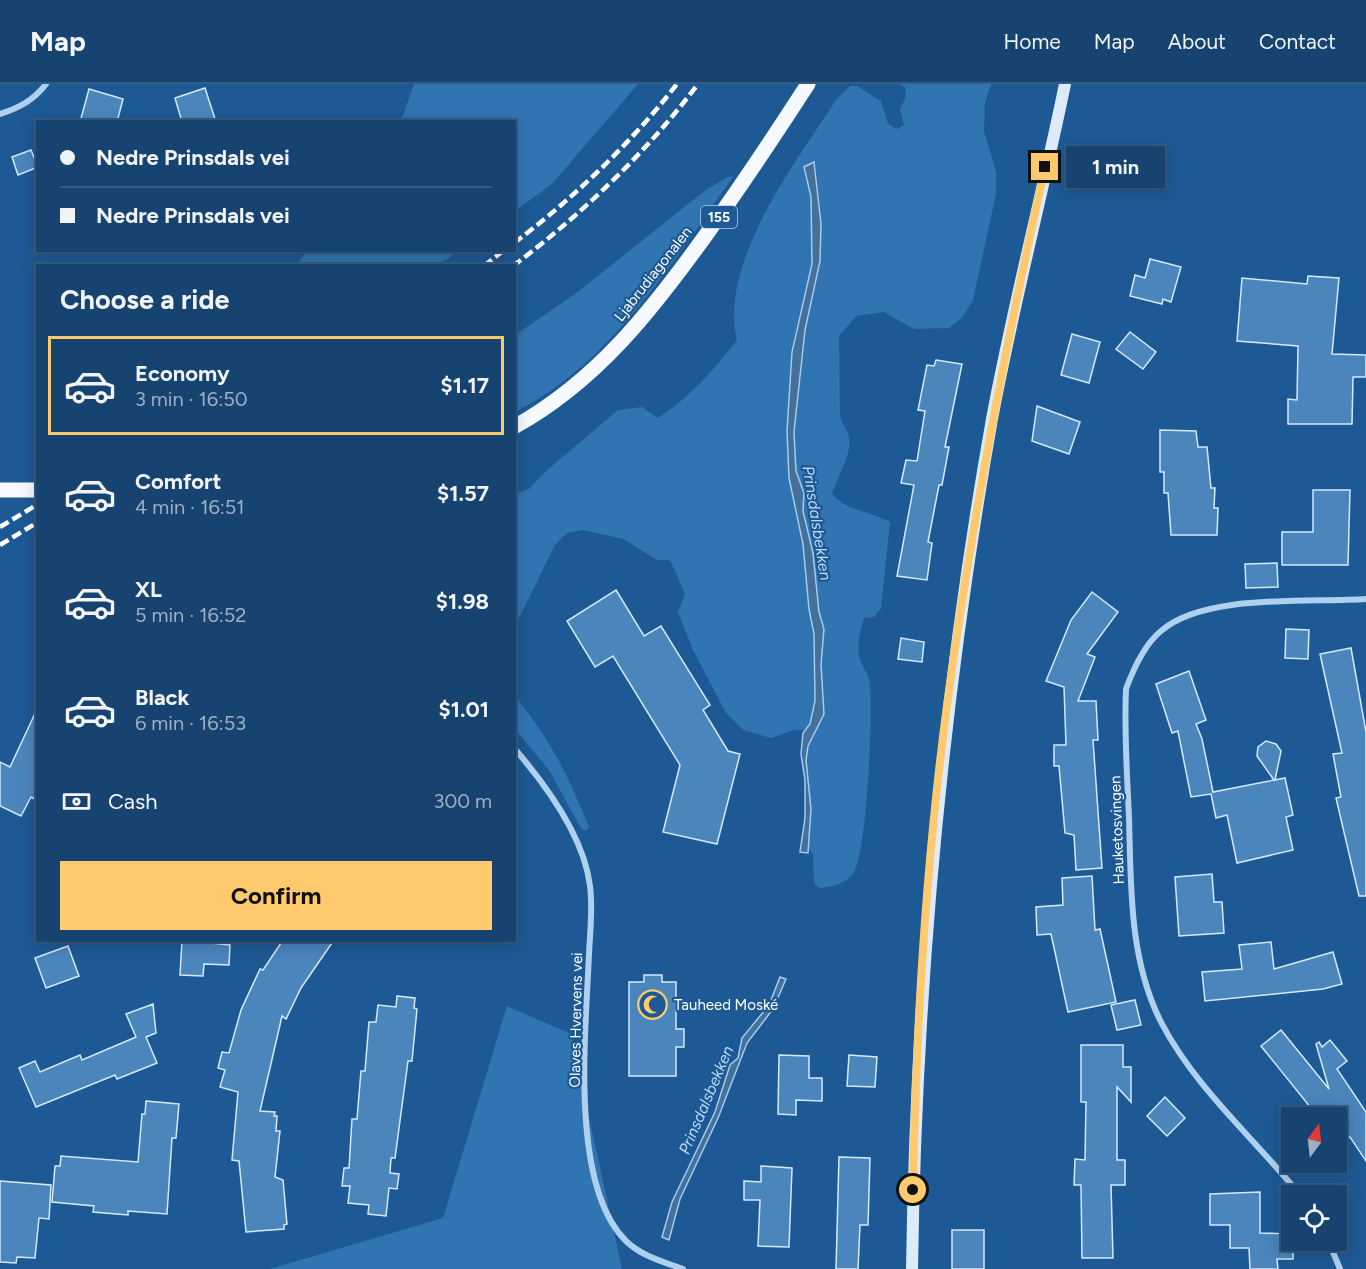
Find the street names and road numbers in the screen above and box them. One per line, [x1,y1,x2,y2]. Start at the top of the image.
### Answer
road number: 155 [701,206,737,228]
street label: Ljabrudiagonalen [610,223,696,325]
street label: Hauketosvingen [1106,775,1128,885]
street label: Olaves Hvervens vei [566,952,586,1088]

